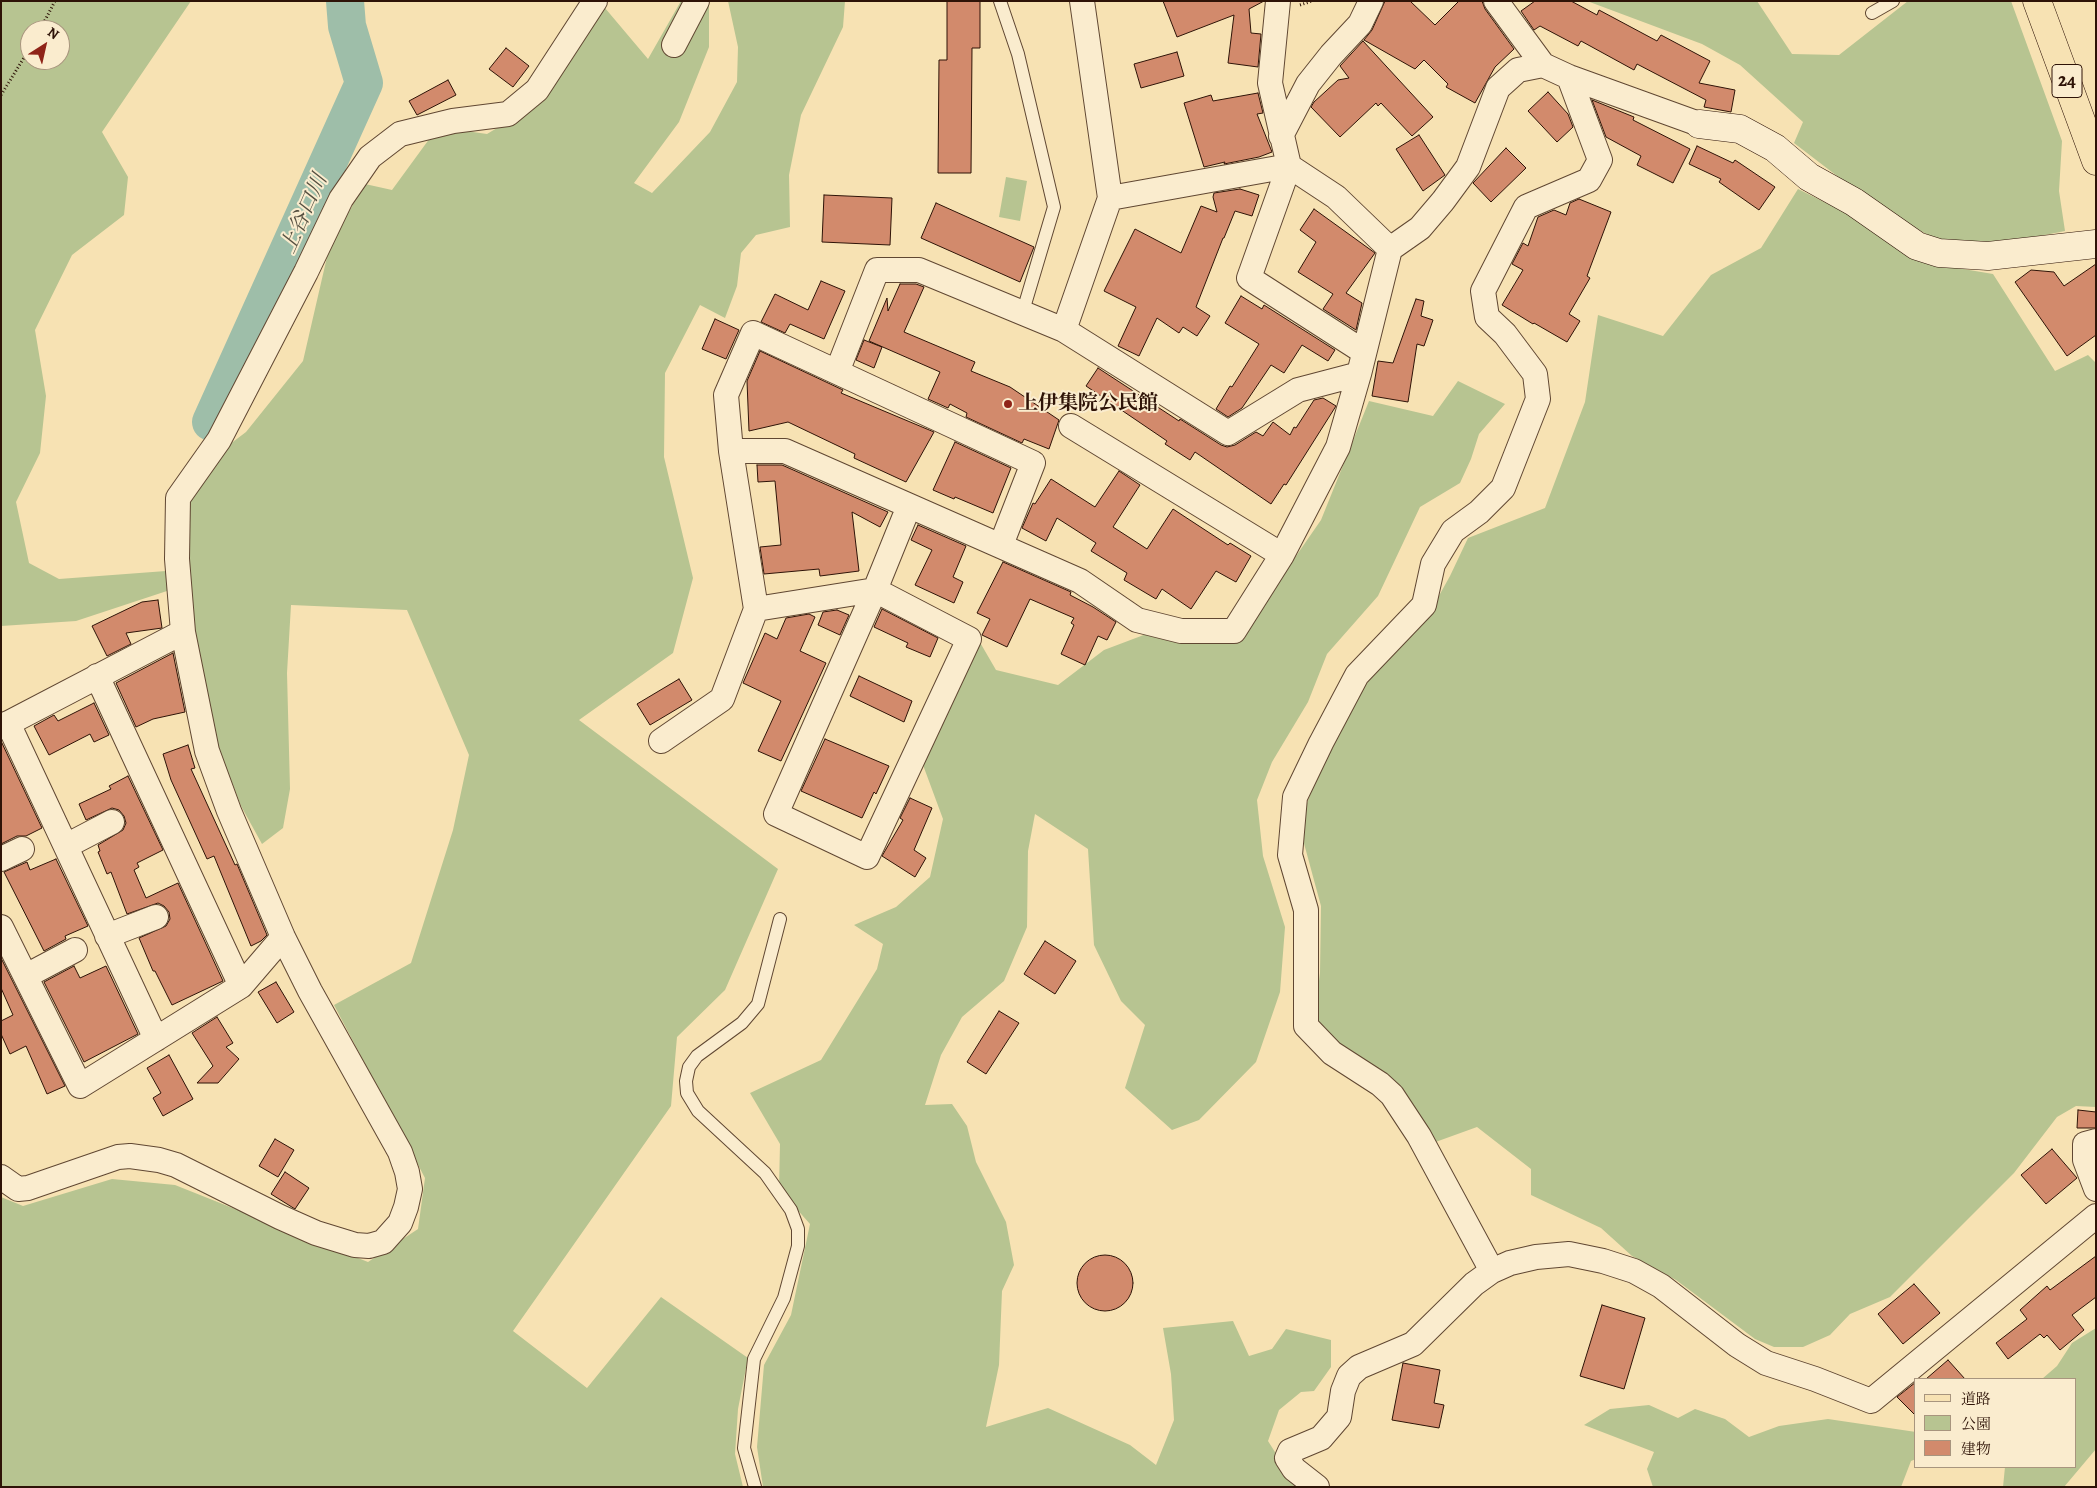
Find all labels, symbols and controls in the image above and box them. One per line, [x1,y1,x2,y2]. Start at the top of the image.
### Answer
north arrow [20,20,70,70]
text: N [44,22,63,44]
road number: 24 [2052,64,2082,98]
water label: 上谷口川 [276,171,334,257]
place label: 上伊集院公民館 [1018,392,1158,416]
marker: 上伊集院公民館 [1002,398,1014,410]
legend [1914,1378,2077,1468]
text: 道路 [1961,1389,1991,1409]
text: 公園 [1961,1414,1991,1434]
text: 建物 [1961,1439,1991,1459]

